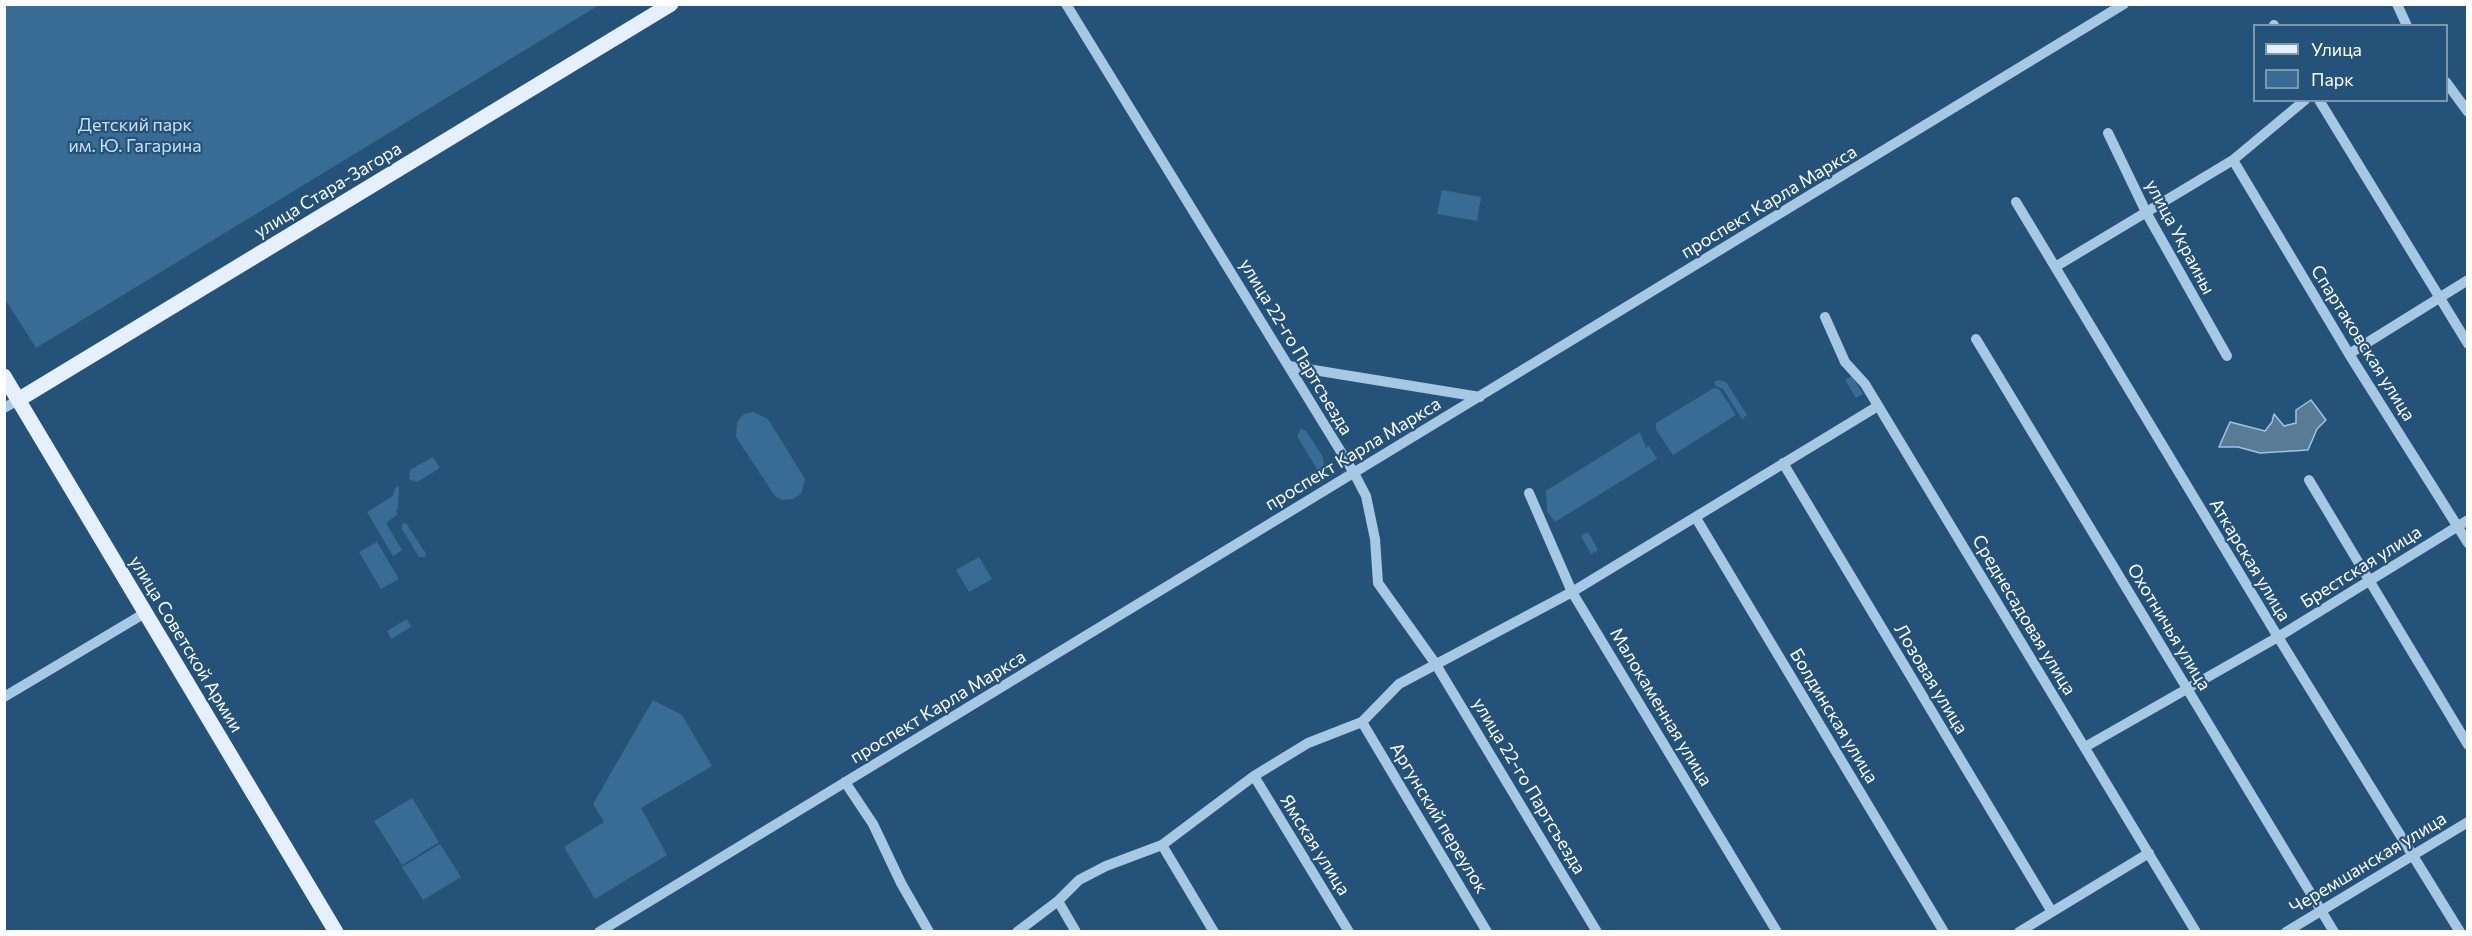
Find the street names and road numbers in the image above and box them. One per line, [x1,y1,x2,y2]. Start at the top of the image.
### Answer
street label: улица Стара-Загора [250,137,406,243]
street label: проспект Карла Маркса [1677,141,1861,263]
street label: улица Украины [2141,176,2219,298]
street label: улица 22-го Партсъезда [1235,255,1357,439]
street label: Спартаковская улица [2306,261,2420,425]
street label: проспект Карла Маркса [1261,393,1445,515]
street label: Аткарская улица [2205,495,2295,625]
street label: Брестская улица [2297,521,2425,613]
street label: Среднесадовая улица [1968,531,2080,699]
street label: улица Советской Армии [125,552,247,736]
street label: Охотничья улица [2123,560,2215,694]
street label: Лозовая улица [1890,620,1972,738]
street label: Малокаменная улица [1605,624,1717,790]
street label: Болдинская улица [1785,645,1883,787]
street label: проспект Карла Маркса [846,646,1030,768]
street label: улица 22-го Партсъезда [1468,694,1590,878]
street label: Аргунский переулок [1385,739,1493,897]
street label: Ямская улица [1275,791,1355,899]
street label: Черемшанская улица [2286,808,2450,918]

